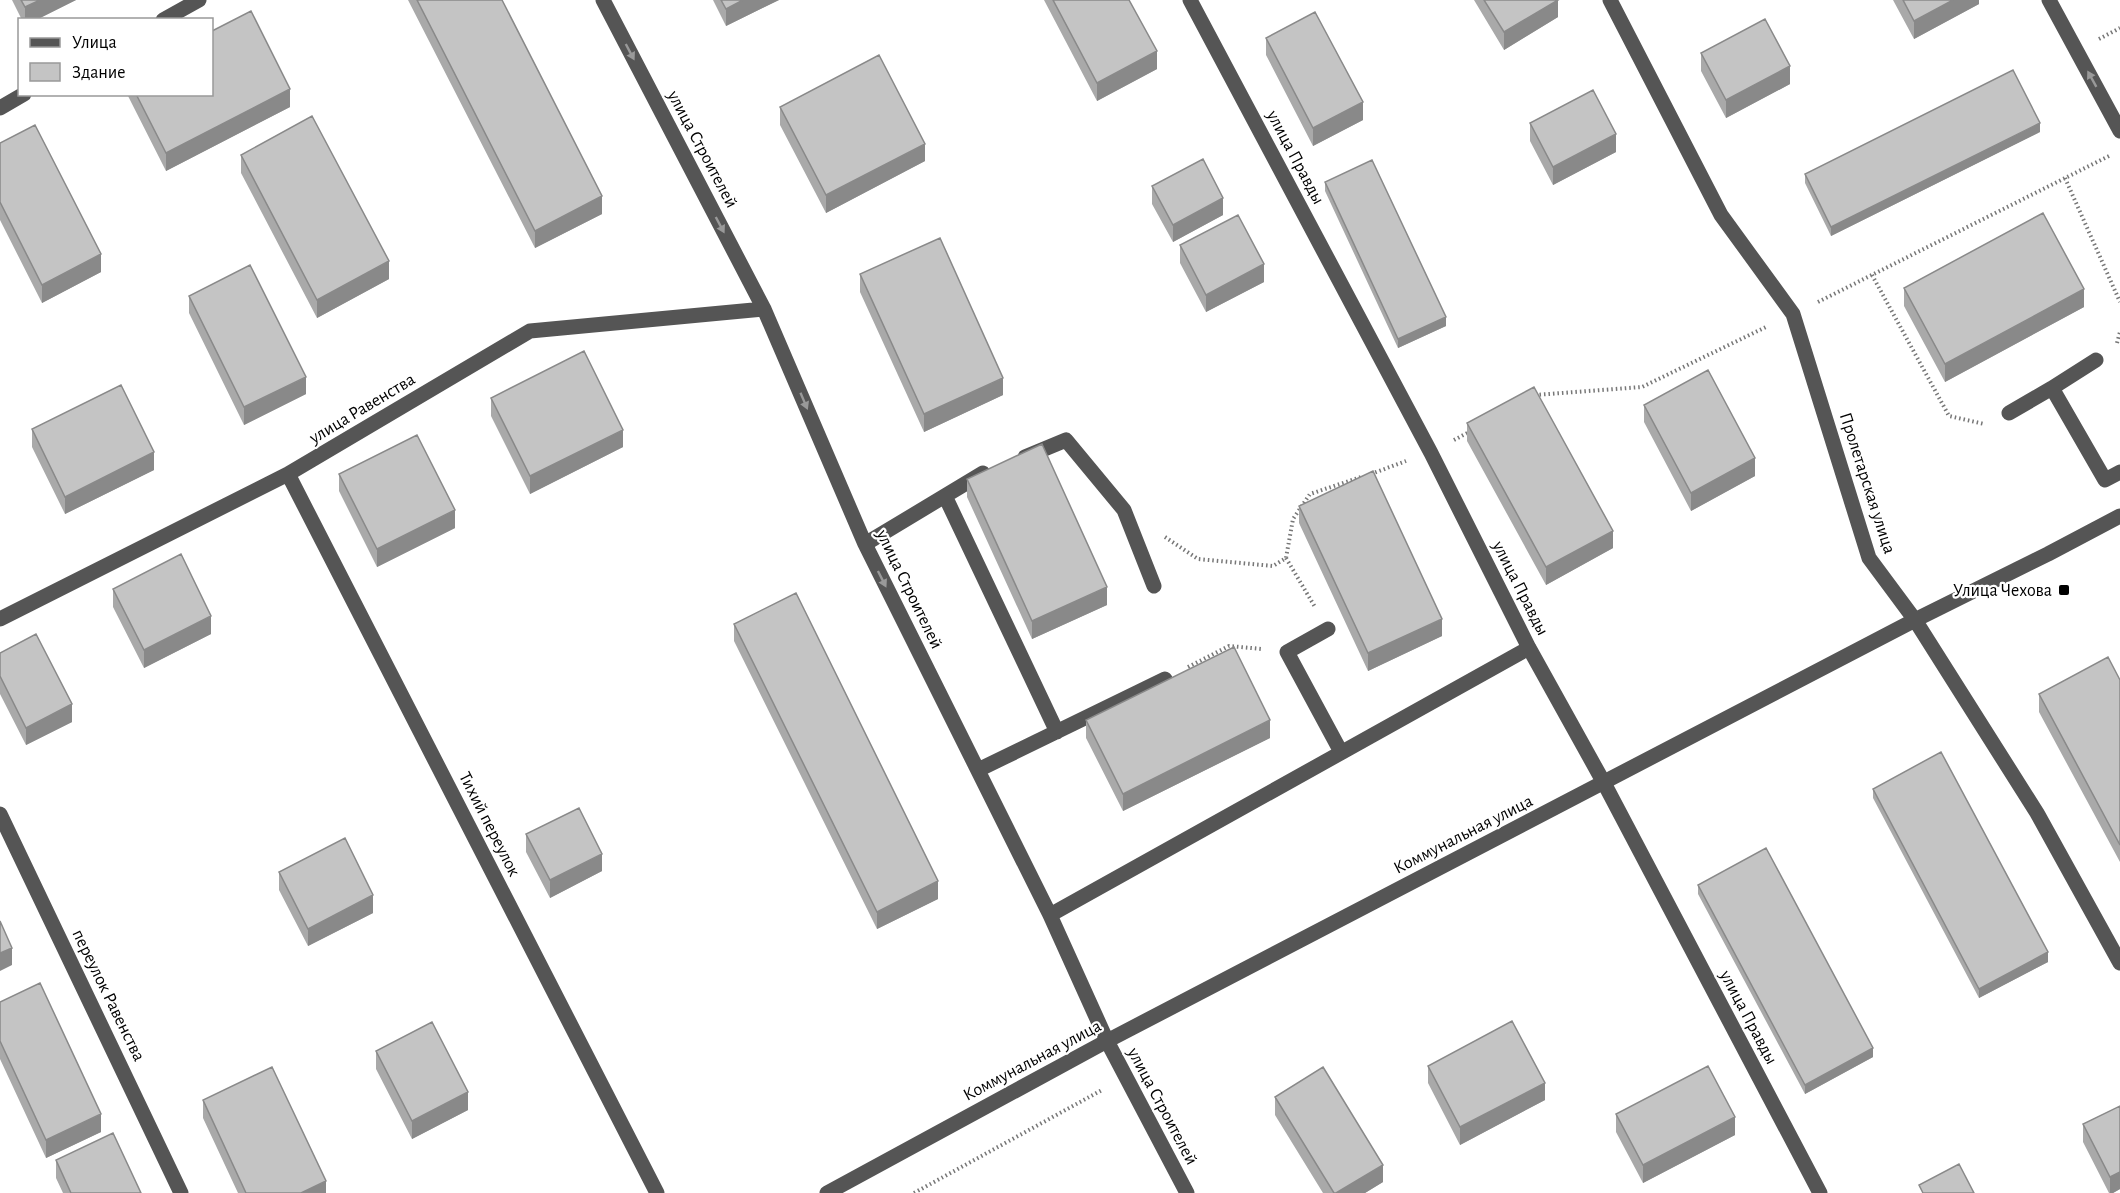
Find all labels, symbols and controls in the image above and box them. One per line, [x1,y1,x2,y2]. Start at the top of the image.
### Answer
legend [18,18,213,96]
text: Улица [72,34,117,52]
one-way arrow [625,44,635,61]
text: Здание [72,64,126,82]
one-way arrow [2087,70,2097,87]
street label: улица Строителей [663,87,741,211]
street label: улица Правды [1262,107,1327,207]
one-way arrow [715,216,725,233]
street label: улица Равенства [306,370,418,448]
one-way arrow [799,392,809,410]
street label: Пролетарская улица [1836,410,1898,556]
street label: улица Строителей [872,526,946,652]
street label: улица Правды [1488,537,1552,639]
one-way arrow [878,571,887,588]
place label: Улица Чехова [1953,582,2052,600]
marker: Улица Чехова [2057,583,2071,597]
street label: Тихий переулок [455,769,523,880]
street label: Коммунальная улица [1391,792,1536,878]
street label: переулок Равенства [68,927,148,1064]
street label: улица Правды [1715,967,1780,1067]
street label: Коммунальная улица [960,1017,1104,1105]
street label: улица Строителей [1123,1044,1201,1168]

